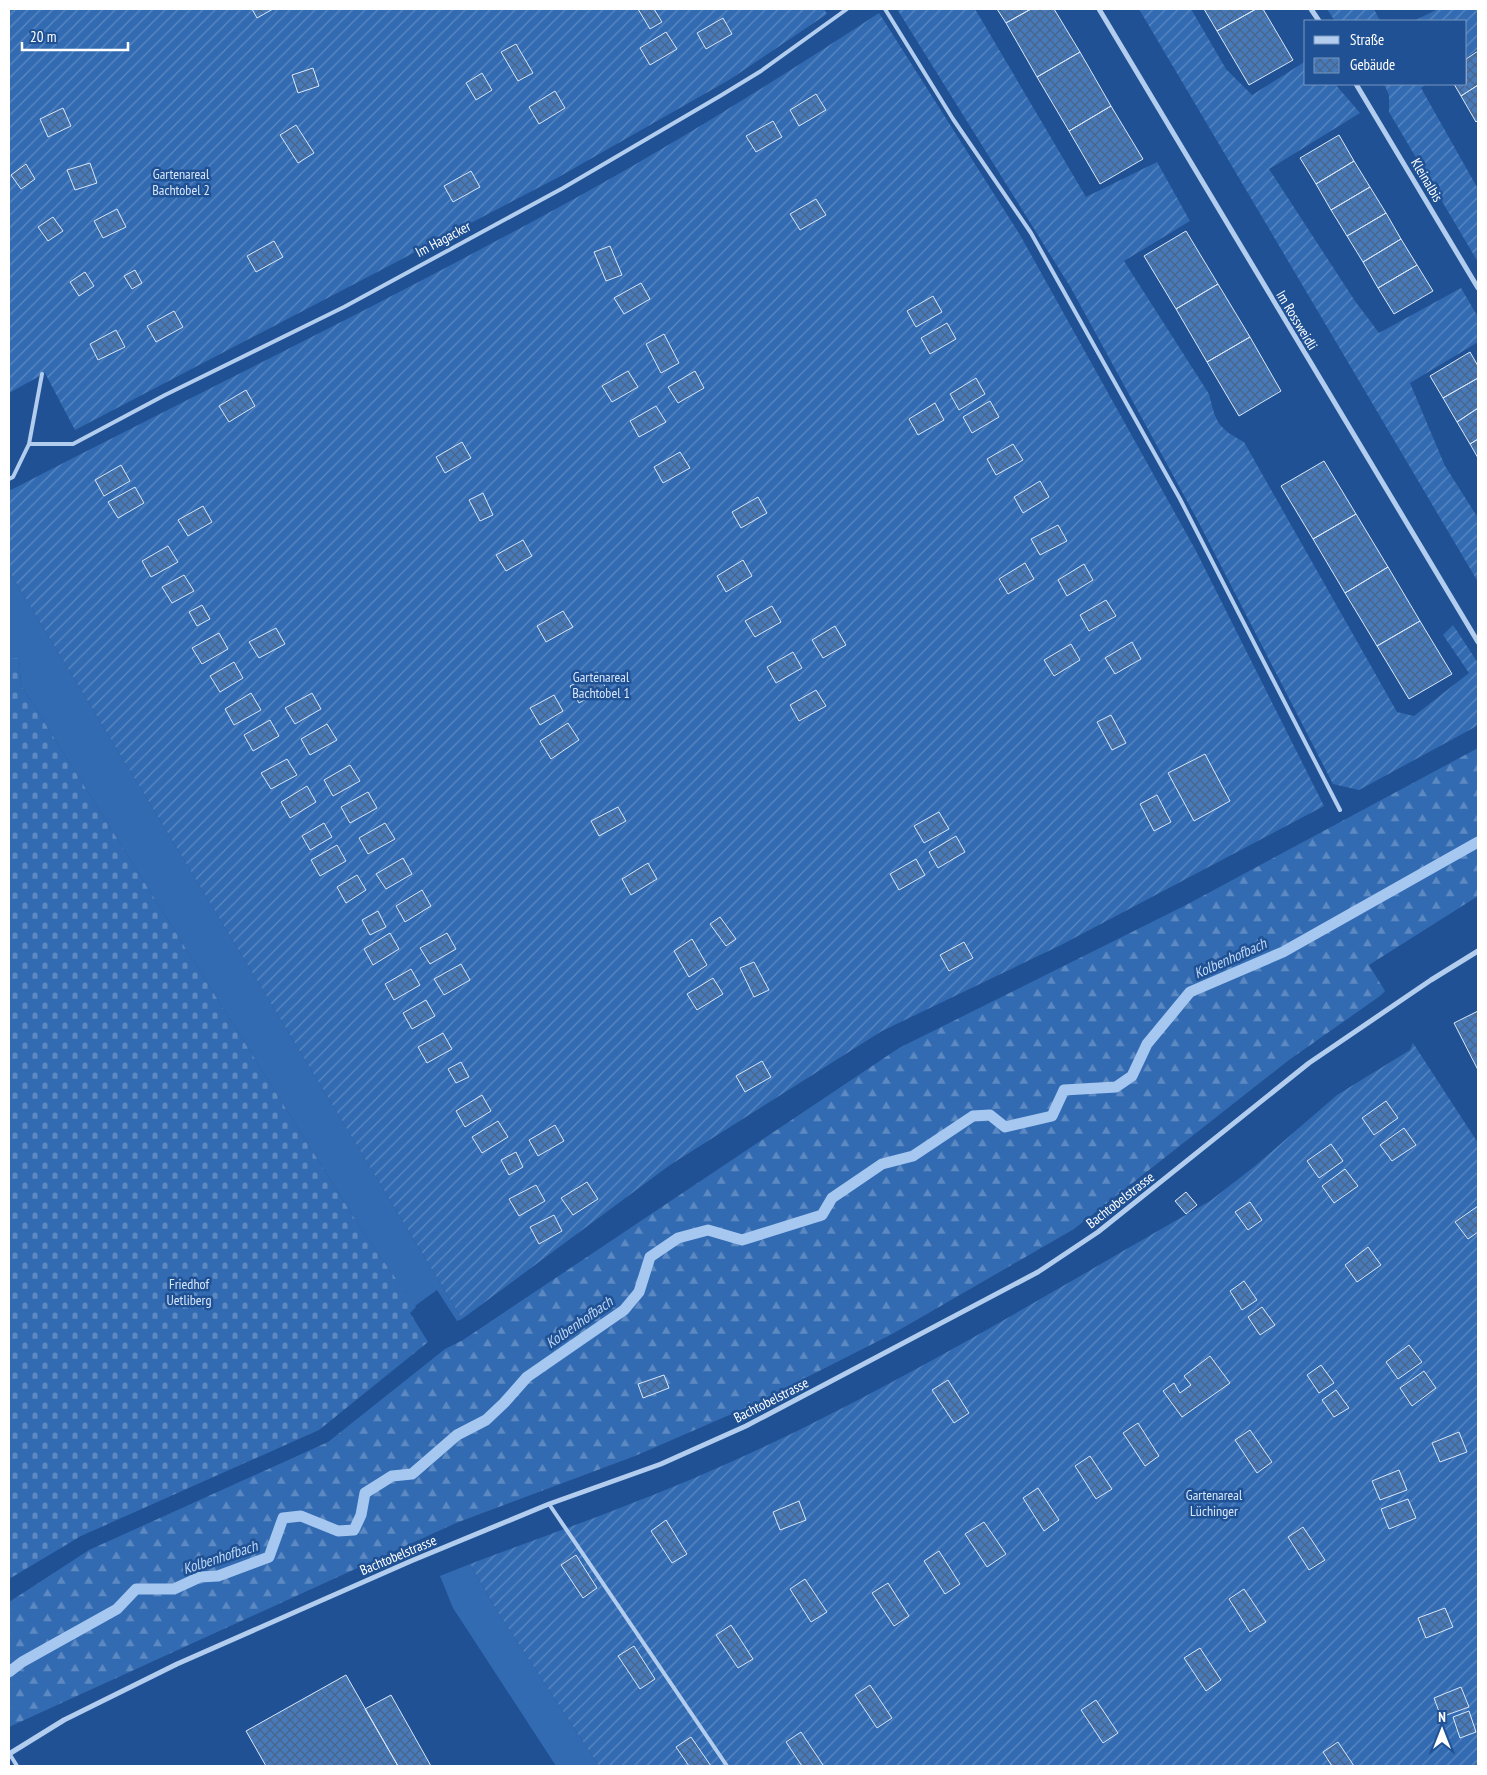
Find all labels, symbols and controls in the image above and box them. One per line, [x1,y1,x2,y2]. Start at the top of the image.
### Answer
scale bar [22,20,129,52]
legend [1304,20,1467,85]
text: 20 m [30,27,56,46]
text: Straße [1350,30,1384,49]
text: Gebäude [1350,55,1395,74]
street label: Kleinalbis [1407,155,1447,205]
park label: Gartenareal Bachtobel 2 [152,165,210,199]
street label: Im Hagacker [412,217,474,261]
street label: Im Rossweidli [1272,287,1322,353]
park label: Gartenareal Bachtobel 1 [572,668,630,702]
water label: Kolbenhofbach [1191,933,1270,982]
street label: Bachtobelstrasse [1082,1168,1158,1232]
park label: Friedhof Uetliberg [167,1275,211,1309]
water label: Kolbenhofbach [542,1291,617,1352]
street label: Bachtobelstrasse [731,1373,812,1427]
park label: Gartenareal Lüchinger [1186,1486,1243,1520]
street label: Bachtobelstrasse [357,1531,439,1579]
water label: Kolbenhofbach [180,1536,261,1578]
north arrow [1417,1705,1467,1755]
text: N [1438,1708,1446,1726]

